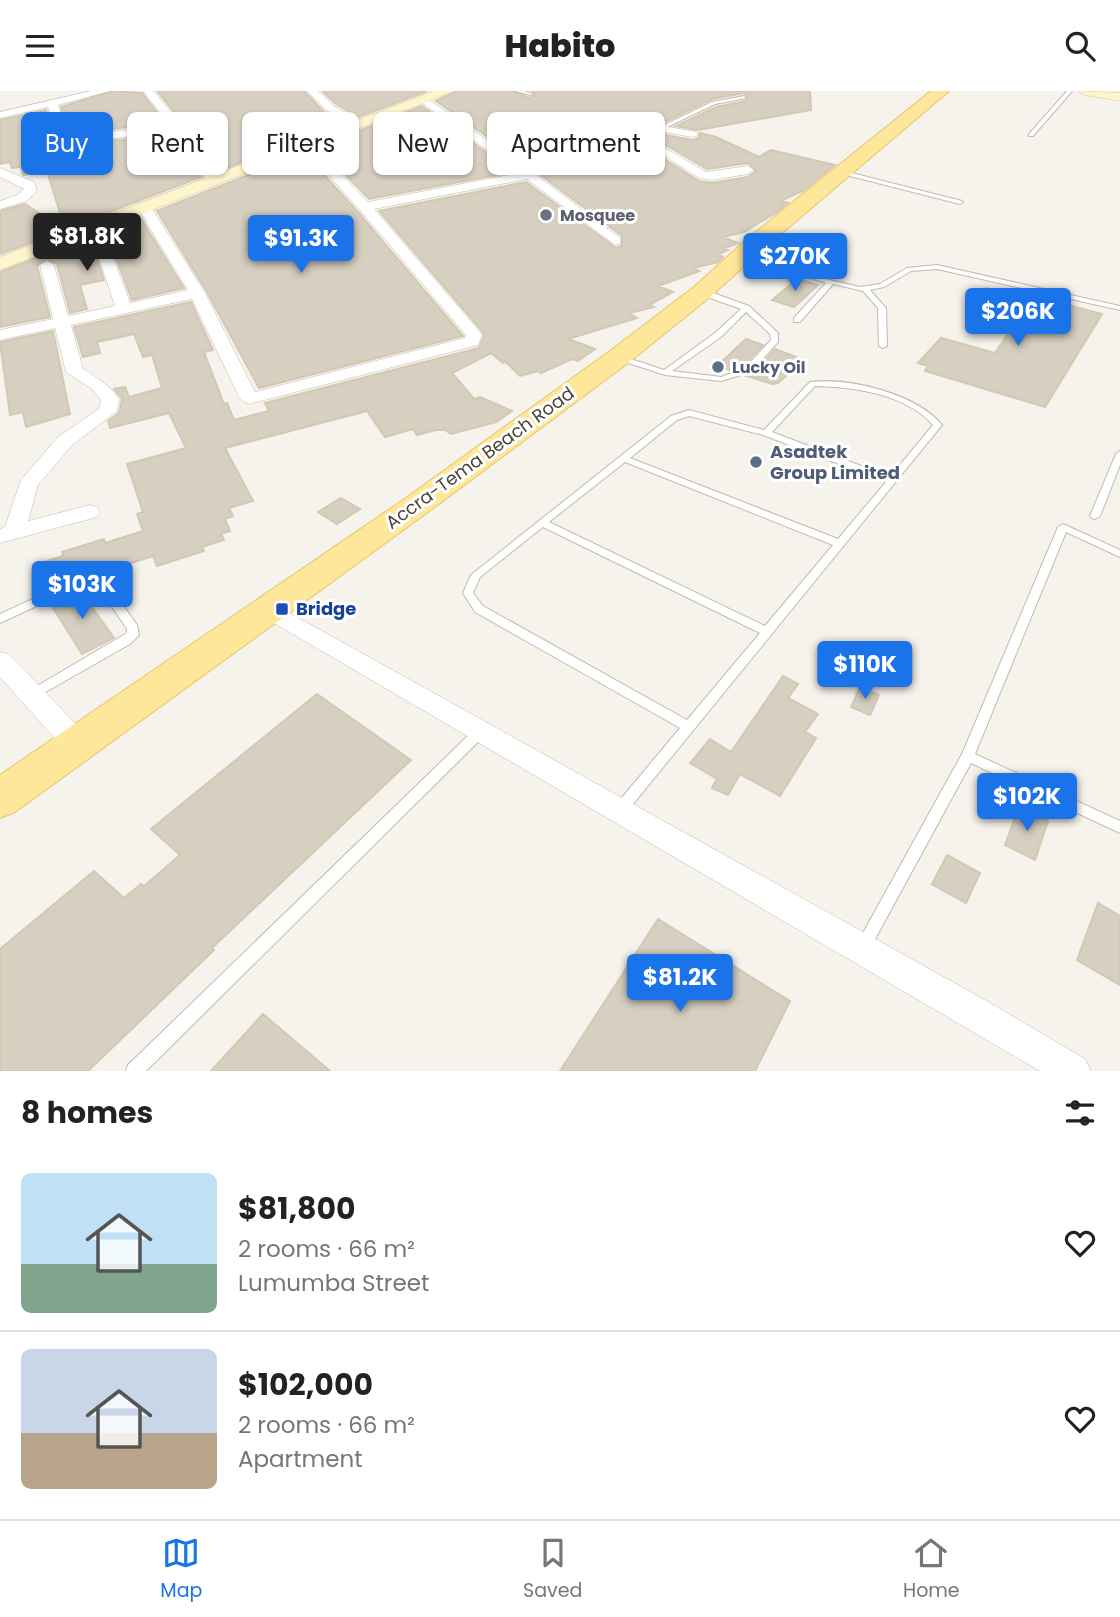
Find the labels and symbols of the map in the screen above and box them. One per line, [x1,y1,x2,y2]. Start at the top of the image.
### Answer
place label: Mosquee [560,204,635,227]
marker: Mosquee [538,207,554,223]
pin: $81.8K [30,213,144,273]
pin: $91.3K [244,215,358,275]
pin: $270K [746,233,844,293]
pin: $206K [969,289,1067,348]
place label: Lucky Oil [732,356,806,379]
marker: Lucky Oil [710,359,726,375]
street label: Accra-Tema Beach Road [380,381,579,535]
place label: Asadtek Group Limited [770,439,900,485]
marker: Asadtek Group Limited [748,454,764,470]
pin: $103K [33,561,131,621]
place label: Bridge [296,596,356,621]
marker: Bridge [274,601,290,617]
pin: $110K [816,641,914,701]
pin: $102K [978,773,1076,833]
pin: $81.2K [623,955,737,1014]

